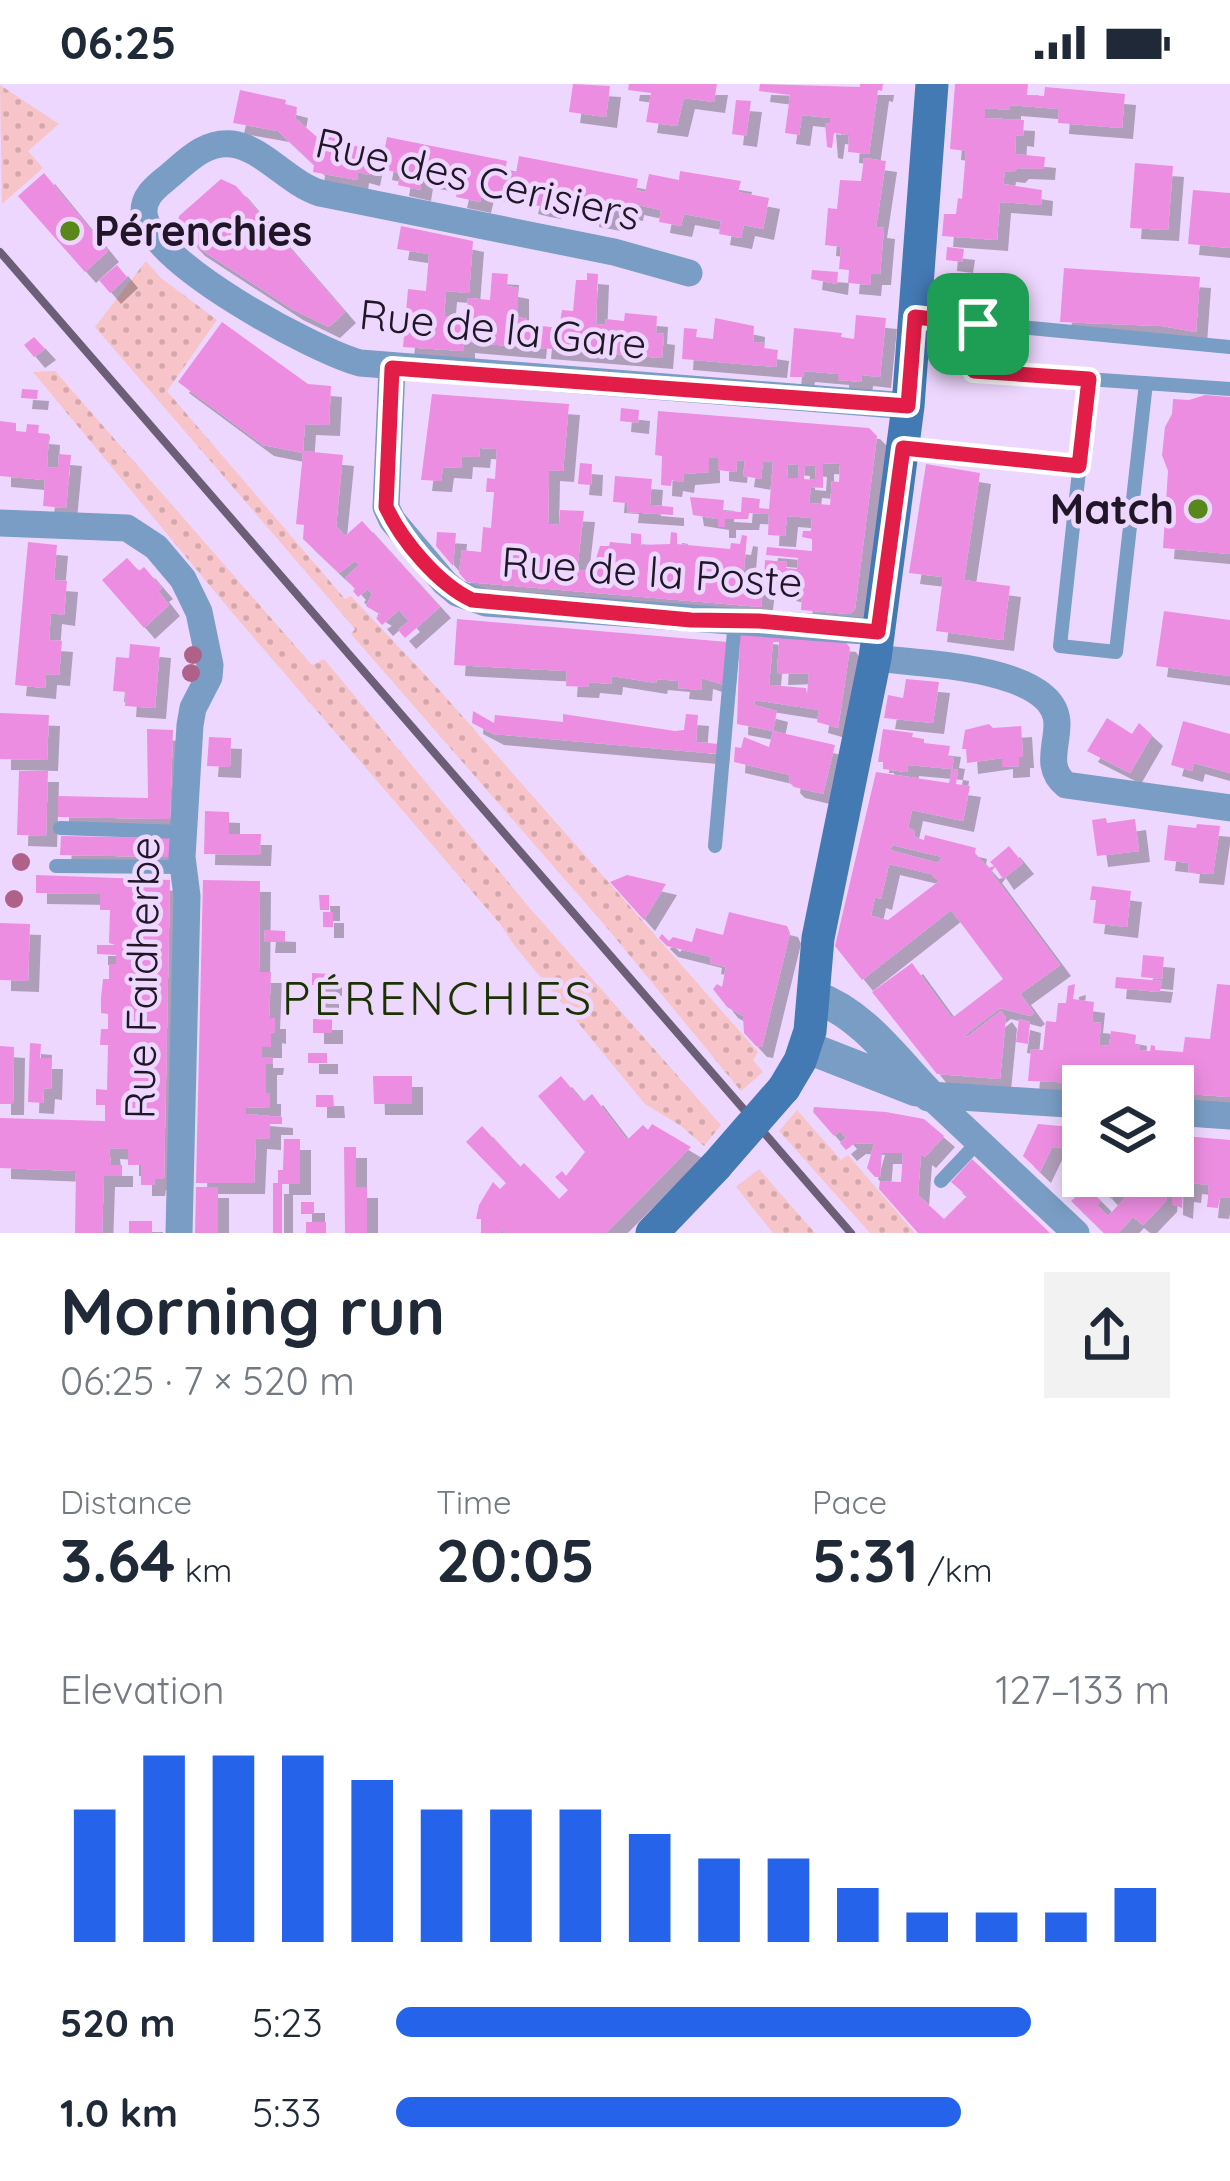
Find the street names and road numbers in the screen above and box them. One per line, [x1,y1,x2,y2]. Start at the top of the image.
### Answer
street label: Rue des Cerisiers [311,115,646,242]
street label: Rue de la Gare [357,287,649,370]
street label: Rue de la Poste [500,535,804,608]
street label: Rue Faidherbe [113,836,170,1120]

